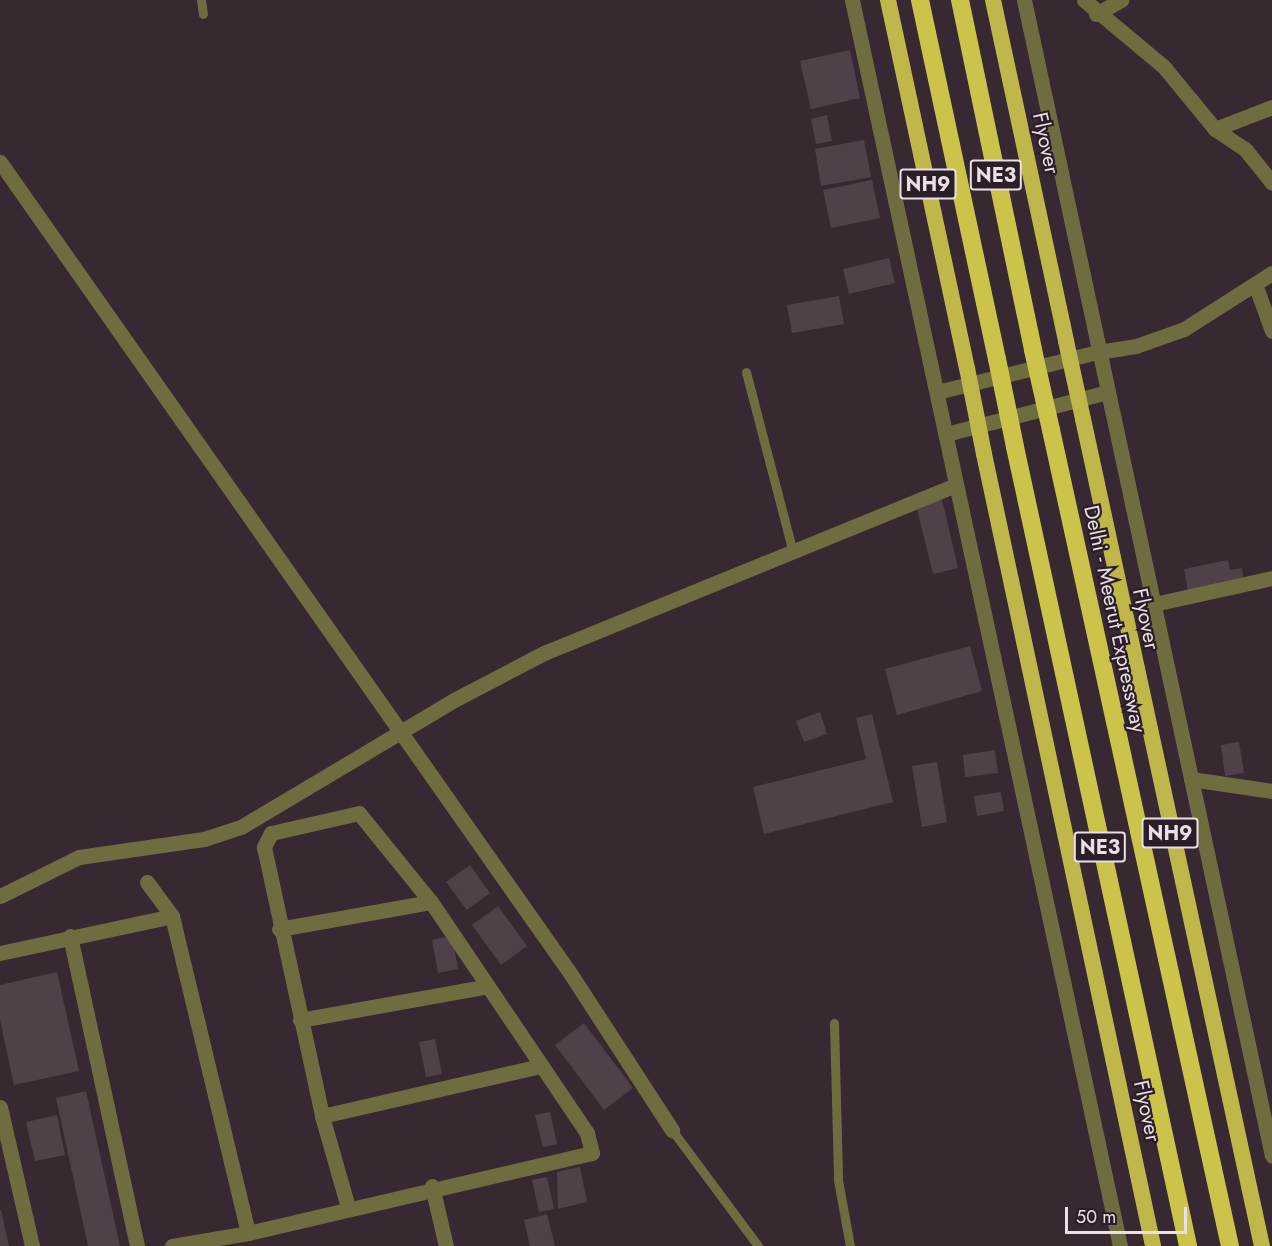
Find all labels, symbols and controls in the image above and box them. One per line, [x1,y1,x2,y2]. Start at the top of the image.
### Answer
street label: Flyover [1027,110,1065,176]
road number: NE3 [969,158,1023,192]
road number: NH9 [900,167,956,201]
street label: Delhi - Meerut Expressway [1079,503,1151,735]
street label: Flyover [1127,586,1165,652]
road number: NH9 [1142,816,1198,850]
road number: NE3 [1073,830,1127,864]
street label: Flyover [1128,1078,1166,1144]
scale bar [1068,1195,1190,1233]
text: 50 m [1076,1204,1116,1230]

